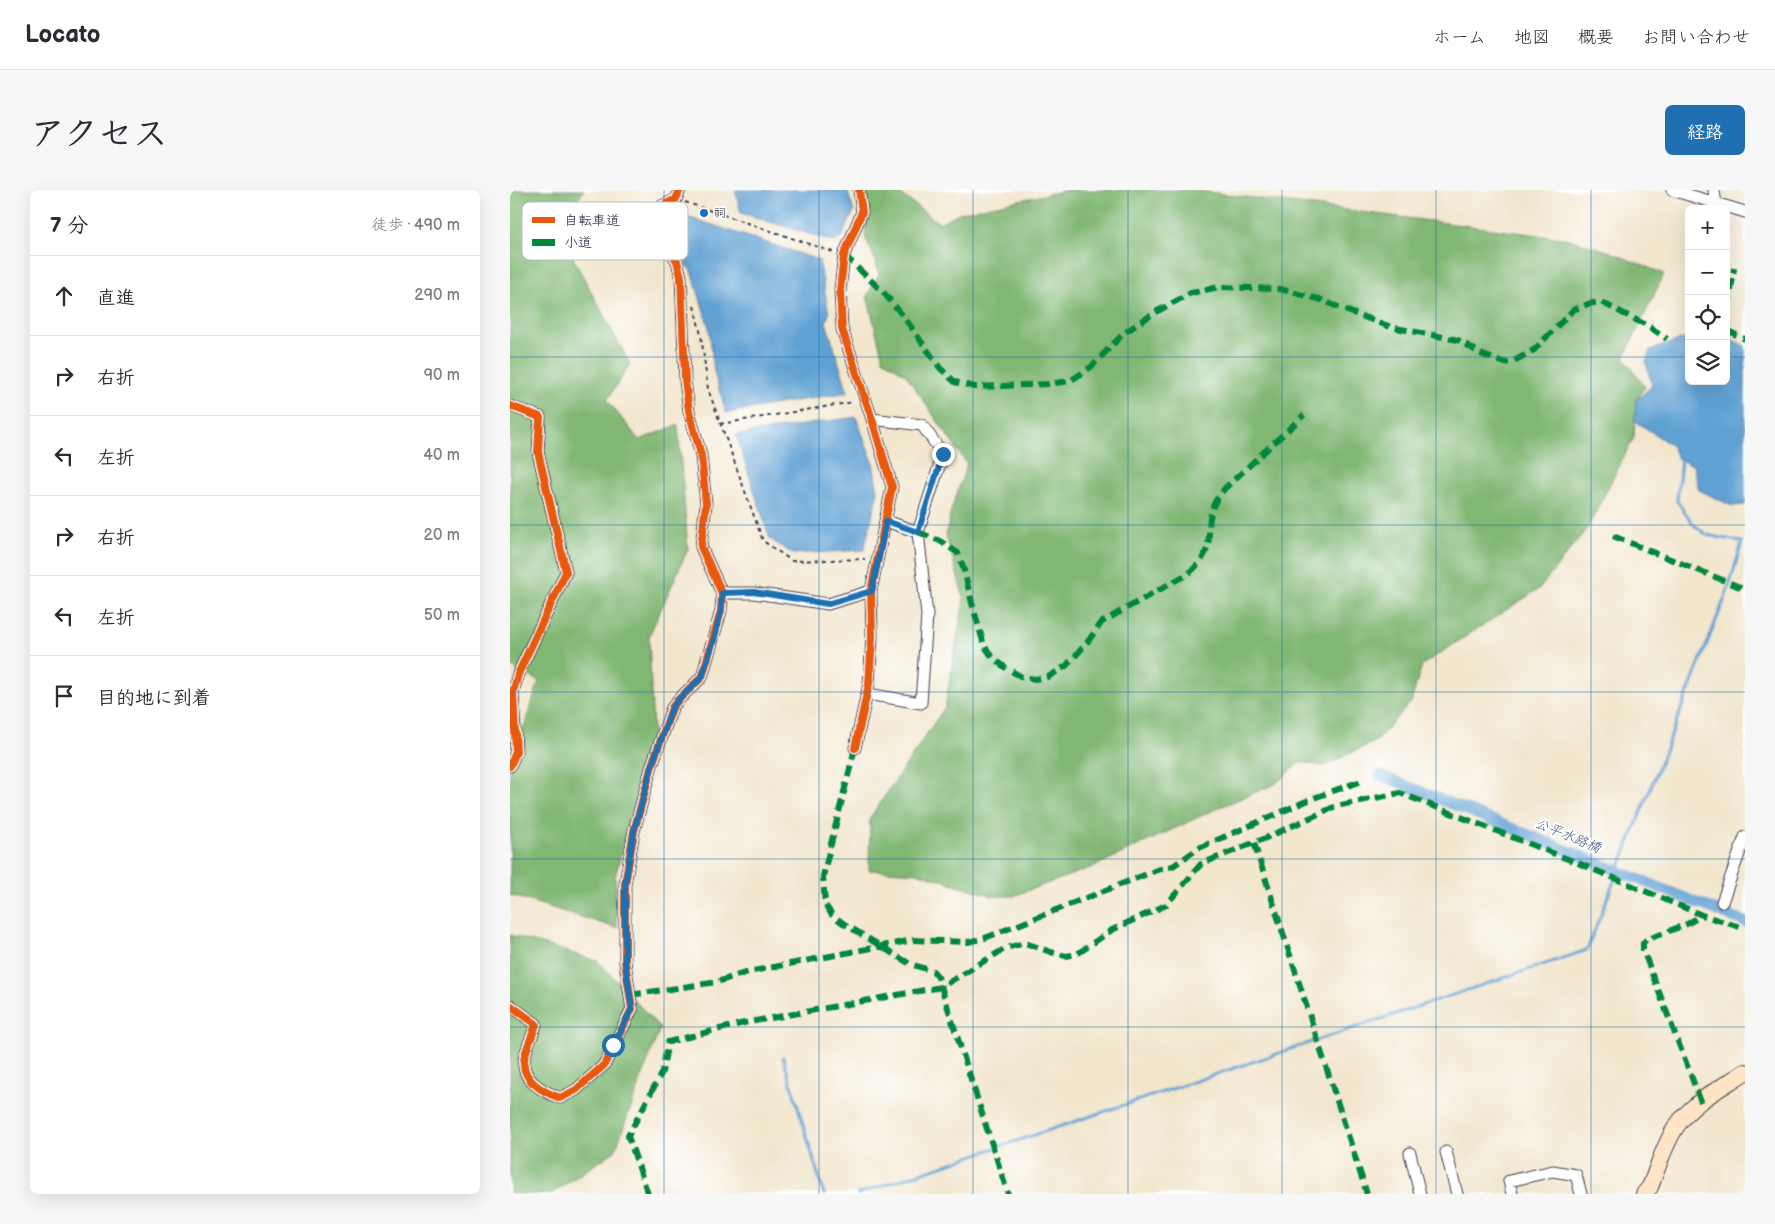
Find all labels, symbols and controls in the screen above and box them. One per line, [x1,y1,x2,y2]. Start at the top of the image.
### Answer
text: Locato [25,20,100,49]
text: ホーム [1433,27,1486,48]
text: 地図 [1514,27,1550,48]
text: 概要 [1578,27,1614,48]
text: お問い合わせ [1642,27,1750,48]
button: 経路 [1665,105,1745,155]
text: アクセス [30,113,168,156]
legend [522,202,688,260]
map controls [1685,205,1730,385]
button: + [1685,205,1730,250]
place label: 祠 [714,206,726,221]
marker: 祠 [698,207,710,219]
text: 自転車道 [564,212,620,229]
text: 7 分 [50,213,88,238]
text: 徒歩 · 490 m [372,216,460,235]
text: 小道 [564,234,592,251]
button: − [1685,250,1730,295]
icon: ahead [50,282,78,310]
text: 290 m [414,286,460,305]
text: 直進 [97,287,135,310]
button: locate [1685,295,1730,340]
button: layers [1685,340,1730,385]
icon: right [50,362,78,390]
text: 90 m [424,366,460,385]
text: 右折 [97,367,135,390]
icon: left [50,442,78,470]
route end [932,443,955,466]
text: 40 m [423,446,460,465]
text: 左折 [97,447,135,470]
icon: right [50,522,78,550]
text: 20 m [424,526,460,545]
text: 右折 [97,527,135,550]
icon: left [50,602,78,630]
text: 50 m [424,606,460,625]
text: 左折 [97,607,135,630]
icon: arrive [50,682,78,710]
text: 目的地に到着 [97,687,211,710]
water label: 公平水路橋 [1532,814,1605,857]
route start [602,1034,625,1057]

